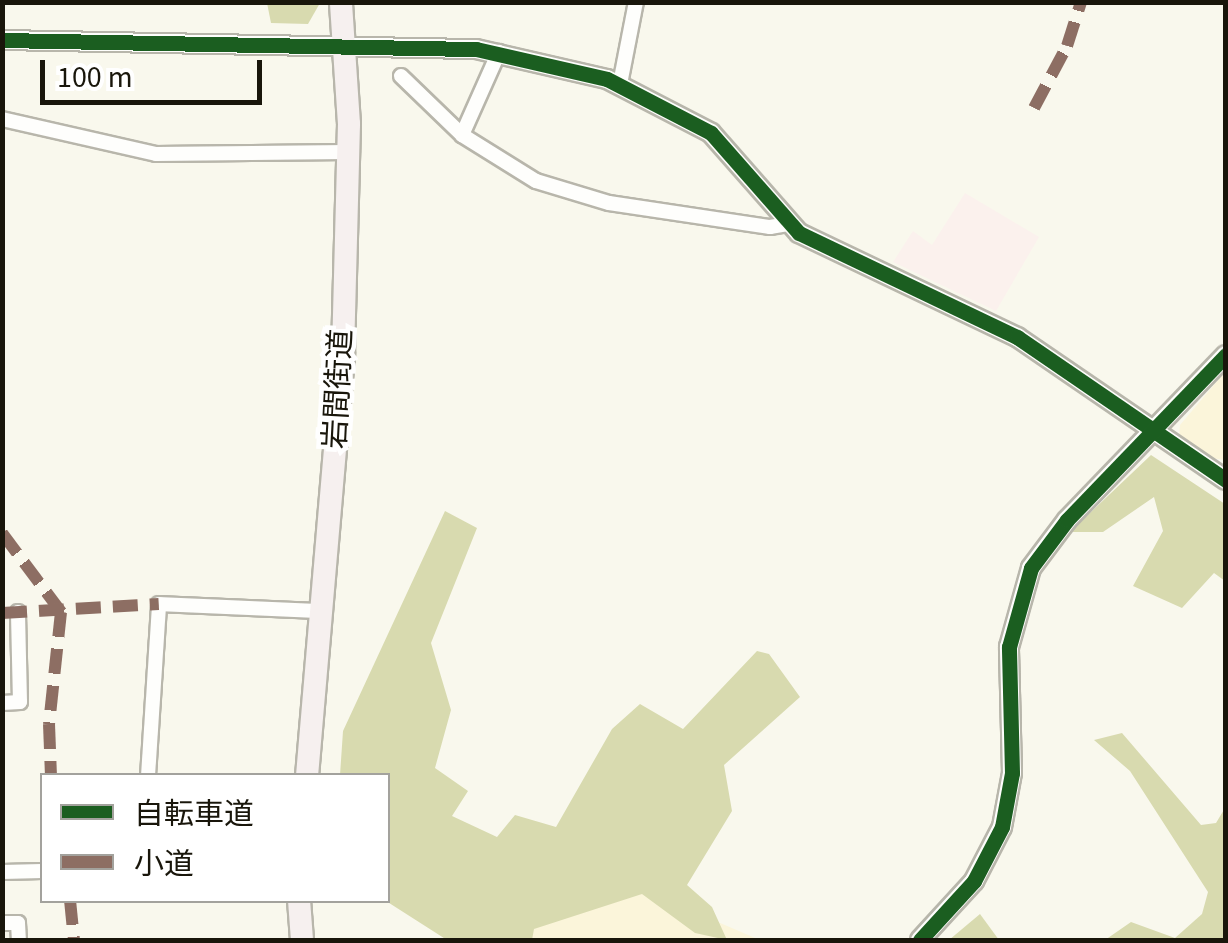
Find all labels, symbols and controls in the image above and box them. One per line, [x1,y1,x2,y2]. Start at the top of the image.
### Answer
scale bar [45,40,268,102]
text: 100 m [57,56,133,99]
street label: 岩間街道 [318,328,360,450]
legend [40,773,390,903]
text: 自転車道 [134,793,254,836]
text: 小道 [134,843,194,886]

